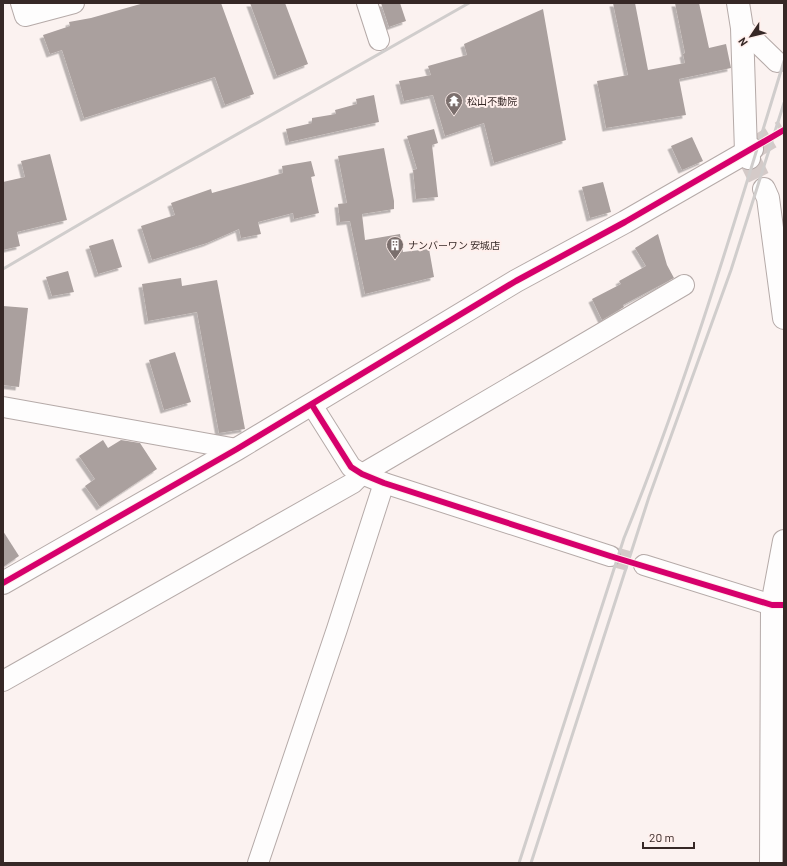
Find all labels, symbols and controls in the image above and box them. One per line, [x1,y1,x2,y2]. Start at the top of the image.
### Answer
north arrow [731,16,771,56]
text: N [735,35,750,49]
temple icon: 松山不動院 [444,91,464,116]
place label: 松山不動院 [467,95,517,107]
building icon: ナンバーワン 安城店 [385,235,405,260]
place label: ナンバーワン 安城店 [408,239,500,251]
scale bar [643,824,694,850]
text: 20 m [649,830,675,844]

